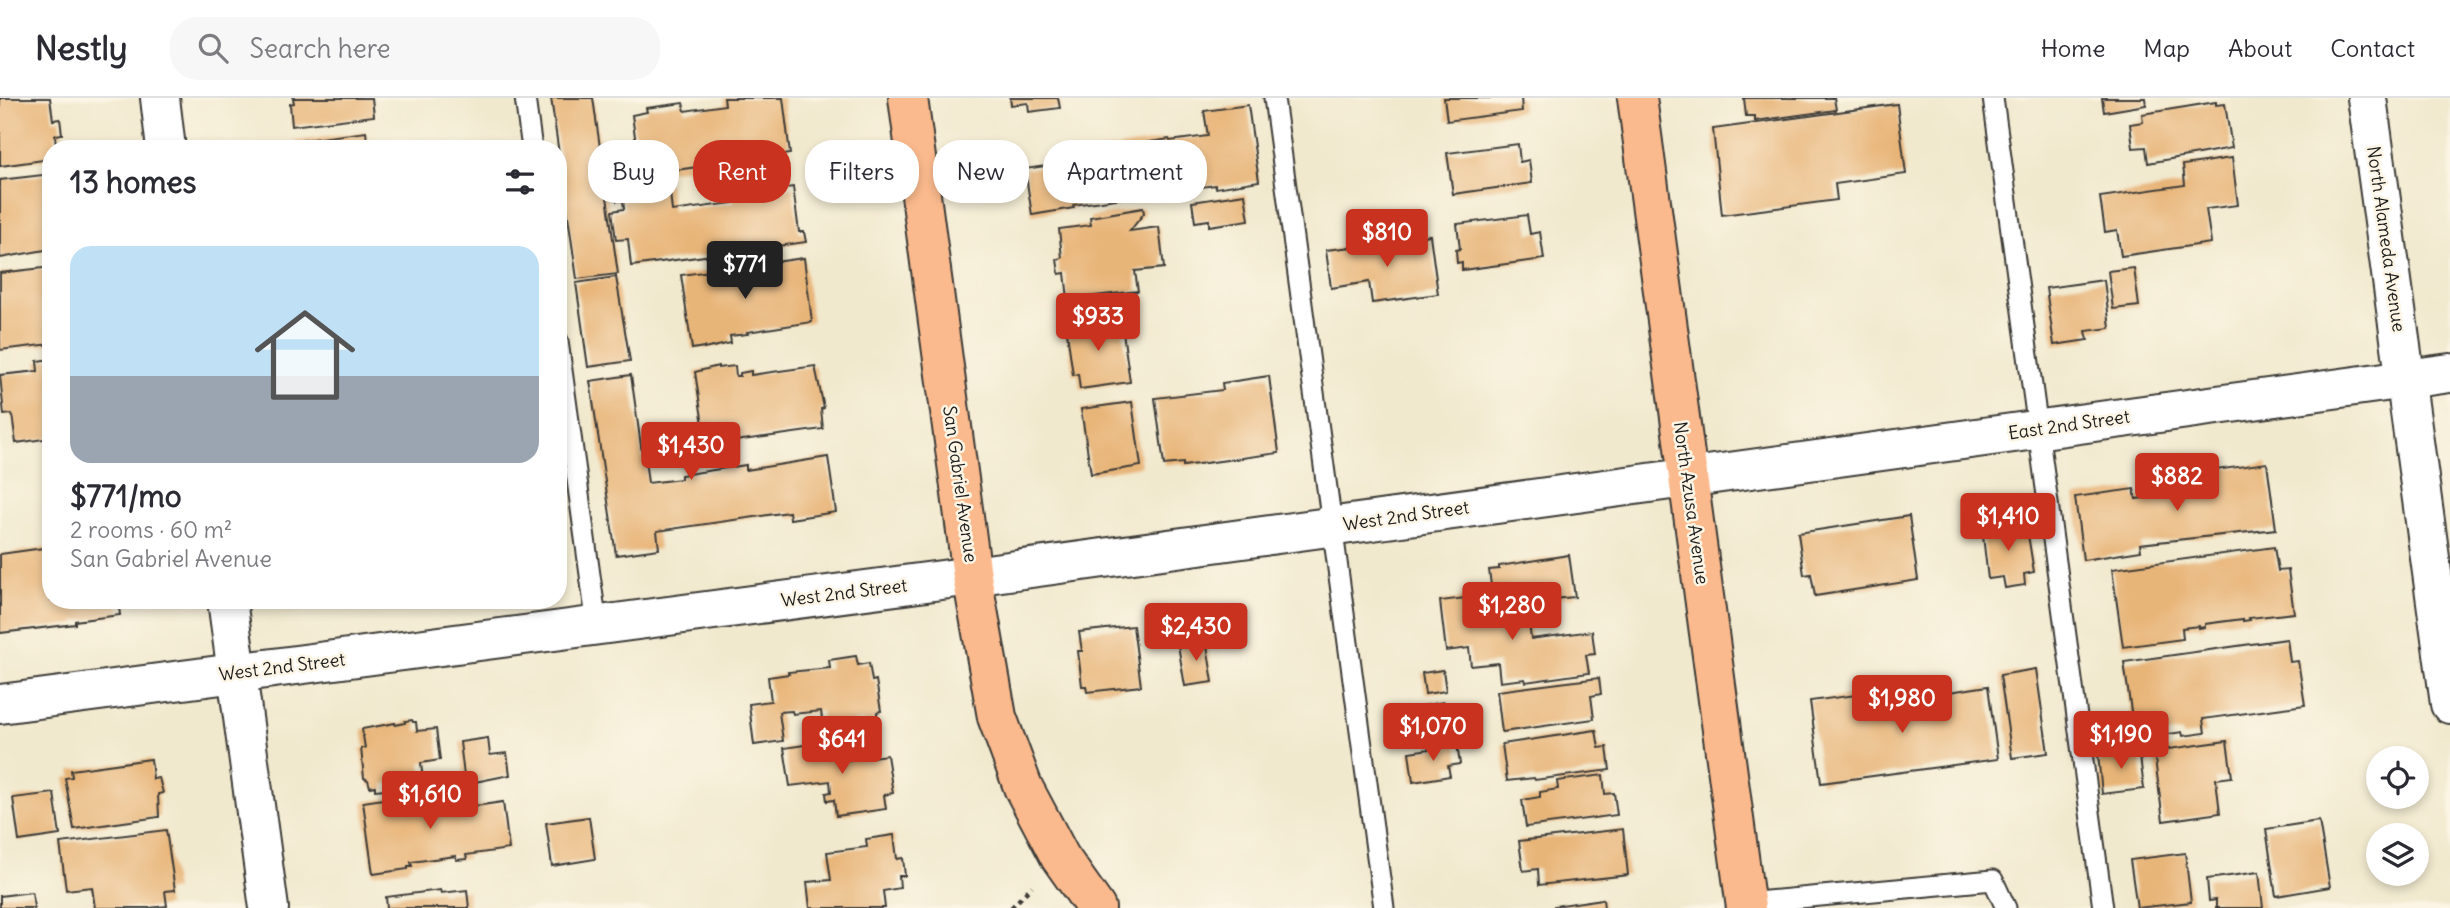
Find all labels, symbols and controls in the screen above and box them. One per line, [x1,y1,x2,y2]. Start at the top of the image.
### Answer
search box [170,17,660,80]
text: Nestly [35,27,128,69]
icon: search [194,29,232,67]
text: Search here [250,32,391,65]
text: Home [2041,33,2105,63]
text: Map [2143,33,2190,63]
text: About [2228,33,2292,63]
text: Contact [2330,33,2415,63]
chip: Buy [588,140,679,203]
chip: Rent [693,140,791,203]
chip: Filters [805,140,919,203]
chip: New [933,140,1029,203]
chip: Apartment [1043,140,1207,203]
street label: North Alameda Avenue [2362,145,2411,333]
text: 13 homes [70,163,196,201]
icon: filters [501,163,539,201]
pin: $810 [1346,209,1428,269]
text: $810 [1362,217,1412,246]
pin: $771 [704,242,786,301]
text: $771 [723,249,767,278]
icon: home [242,292,368,418]
pin: $933 [1057,294,1139,353]
text: $933 [1072,301,1124,330]
street label: San Gabriel Avenue [938,404,983,564]
street label: East 2nd Street [2007,405,2131,444]
street label: North Azusa Avenue [1669,420,1714,586]
pin: $1,430 [634,422,748,482]
text: $1,430 [657,430,725,459]
pin: $882 [2136,454,2218,513]
text: $882 [2151,461,2203,490]
text: $771/mo [70,477,182,515]
pin: $1,410 [1951,494,2065,553]
street label: West 2nd Street [1341,495,1470,536]
text: $1,410 [1976,501,2040,530]
text: 2 rooms · 60 m² [70,515,232,544]
text: San Gabriel Avenue [70,544,272,573]
street label: West 2nd Street [779,573,908,612]
pin: $1,280 [1455,582,1569,642]
text: $1,280 [1478,590,1546,619]
pin: $2,430 [1139,603,1253,663]
text: $2,430 [1160,611,1232,640]
street label: West 2nd Street [217,647,346,686]
pin: $1,980 [1845,676,1959,735]
text: $1,980 [1868,683,1936,712]
pin: $1,070 [1376,704,1490,763]
text: $1,070 [1399,711,1467,740]
pin: $1,190 [2064,712,2178,771]
pin: $641 [801,716,883,776]
text: $1,190 [2090,719,2152,748]
text: $641 [818,724,866,753]
map controls [2366,746,2429,886]
button: locate [2366,746,2429,809]
pin: $1,610 [373,772,487,831]
text: $1,610 [398,779,462,808]
button: layers [2366,823,2429,886]

